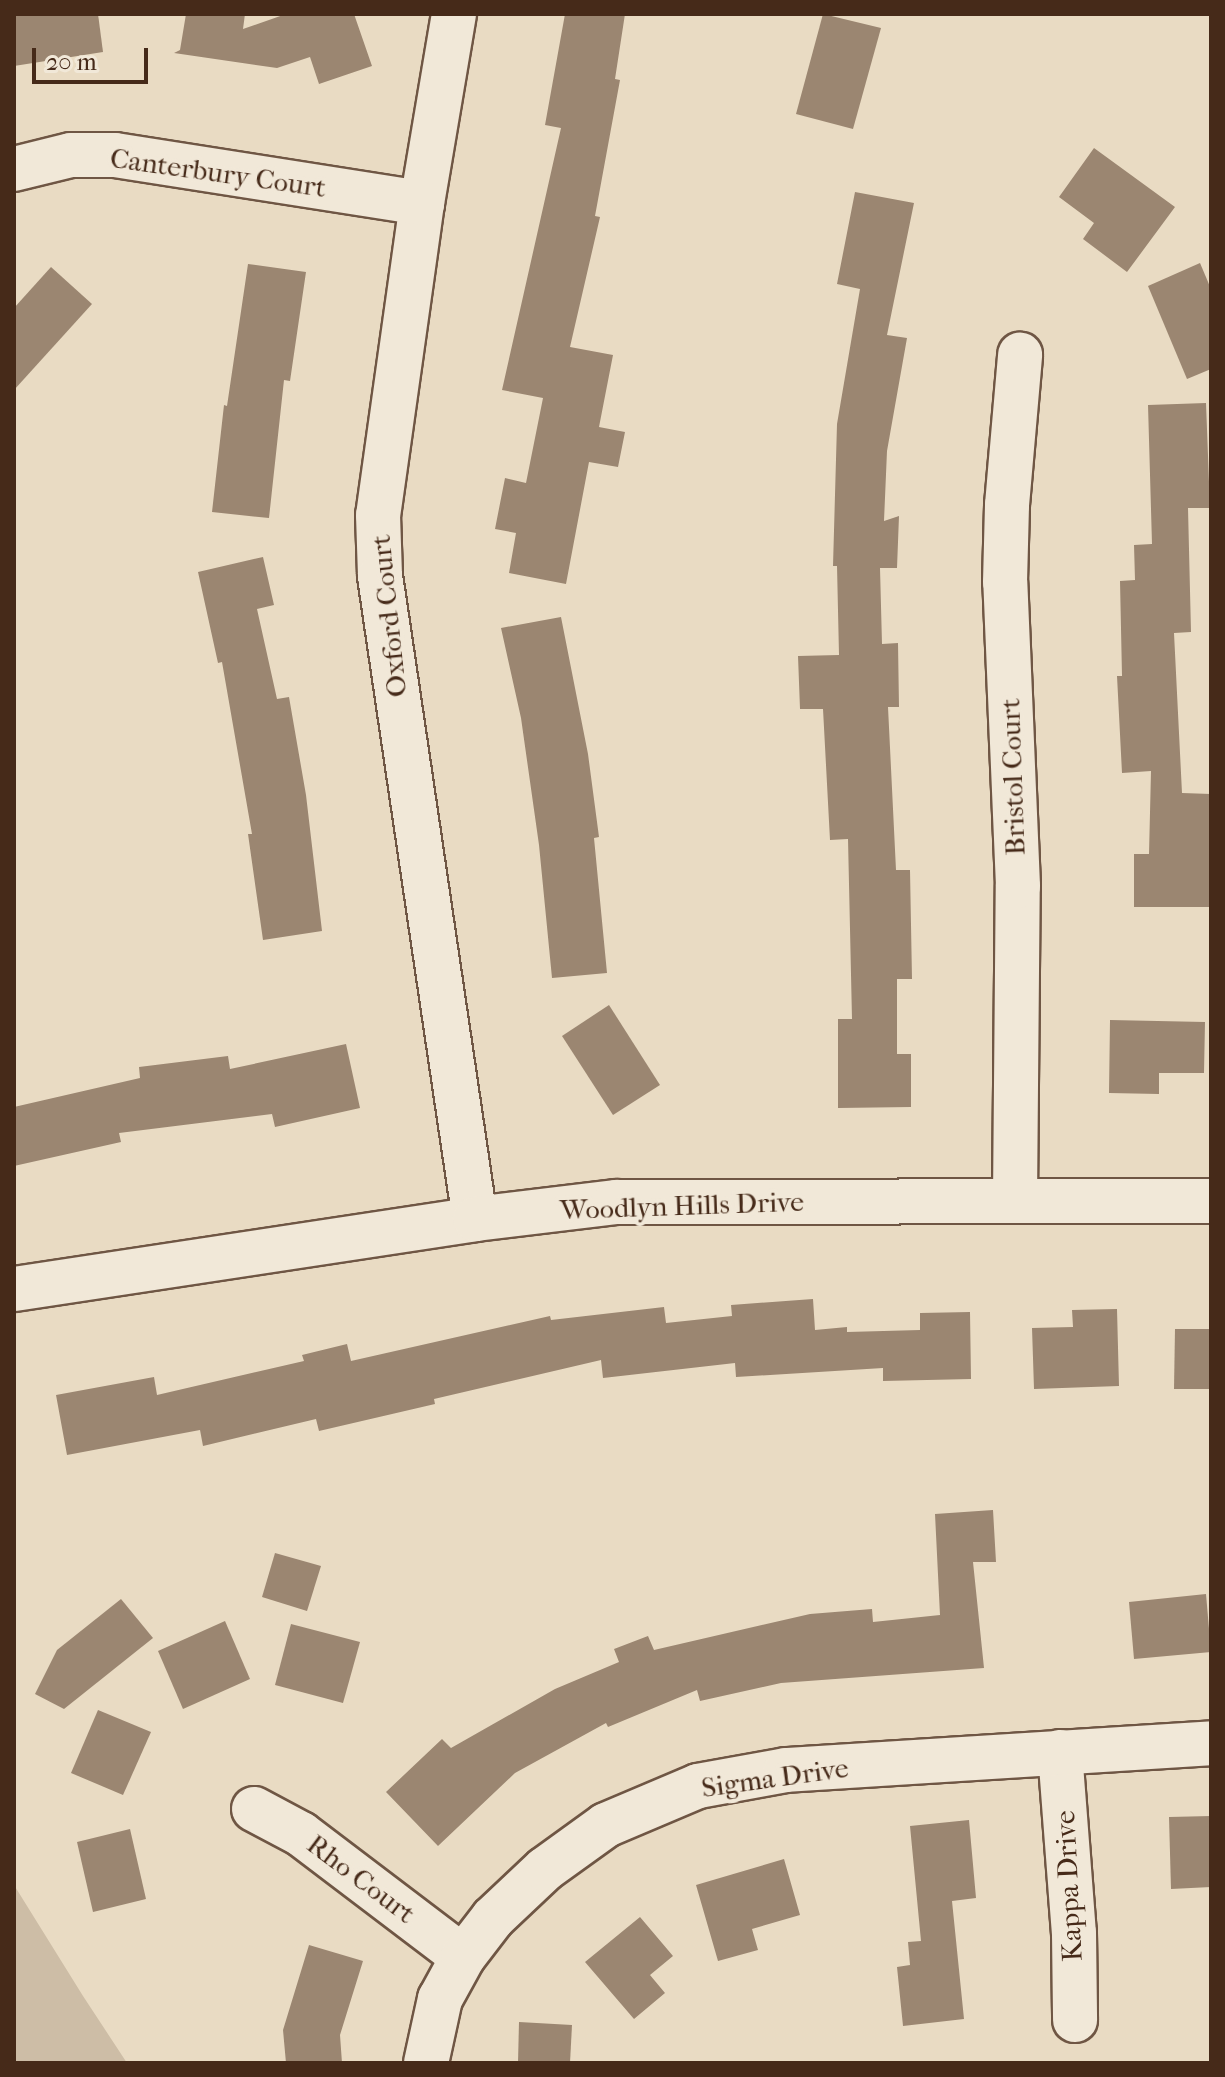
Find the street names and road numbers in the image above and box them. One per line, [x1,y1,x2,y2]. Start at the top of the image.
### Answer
street label: Canterbury Court [108,141,328,205]
street label: Oxford Court [364,533,414,699]
street label: Bristol Court [993,698,1033,856]
street label: Woodlyn Hills Drive [559,1185,805,1227]
street label: Sigma Drive [699,1751,851,1805]
street label: Kappa Drive [1048,1810,1090,1962]
street label: Rho Court [300,1827,422,1931]

